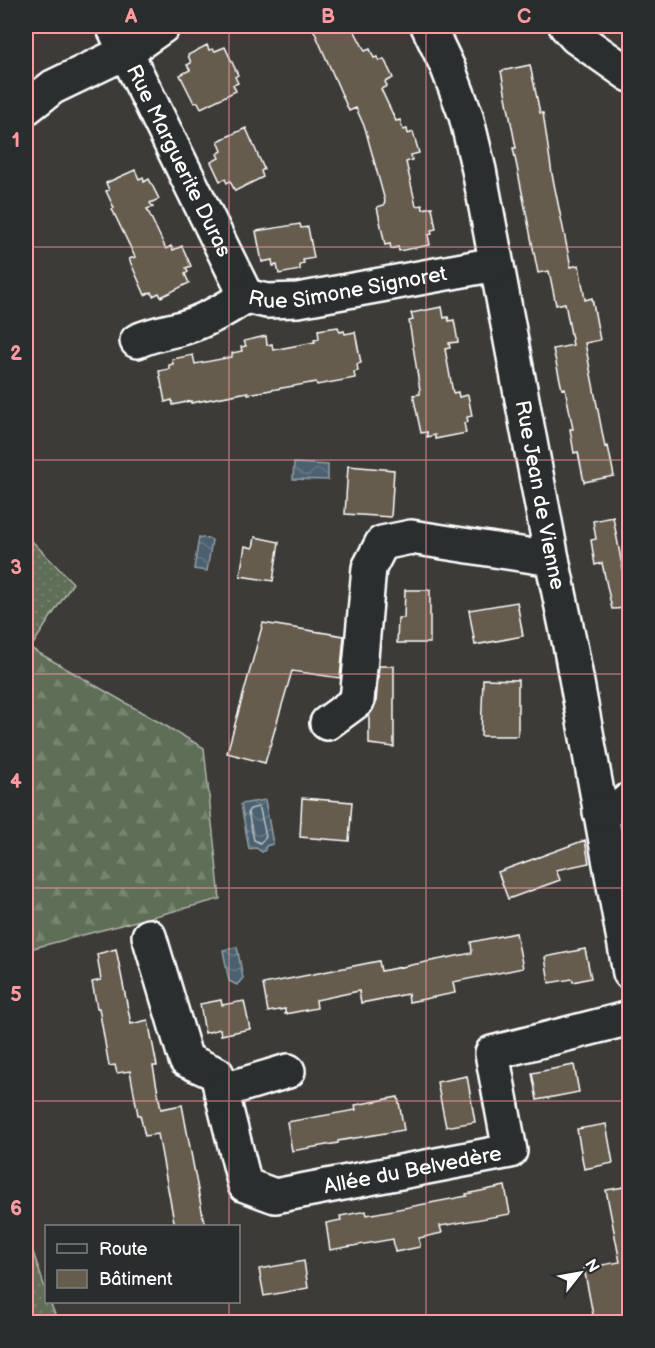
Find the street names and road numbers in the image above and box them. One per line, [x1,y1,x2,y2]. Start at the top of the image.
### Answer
street label: Rue Marguerite Duras [121,60,237,261]
street label: Rue Simone Signoret [246,261,449,314]
street label: Rue Jean de Vienne [510,398,571,592]
street label: Allée du Belvedère [322,1140,504,1199]

